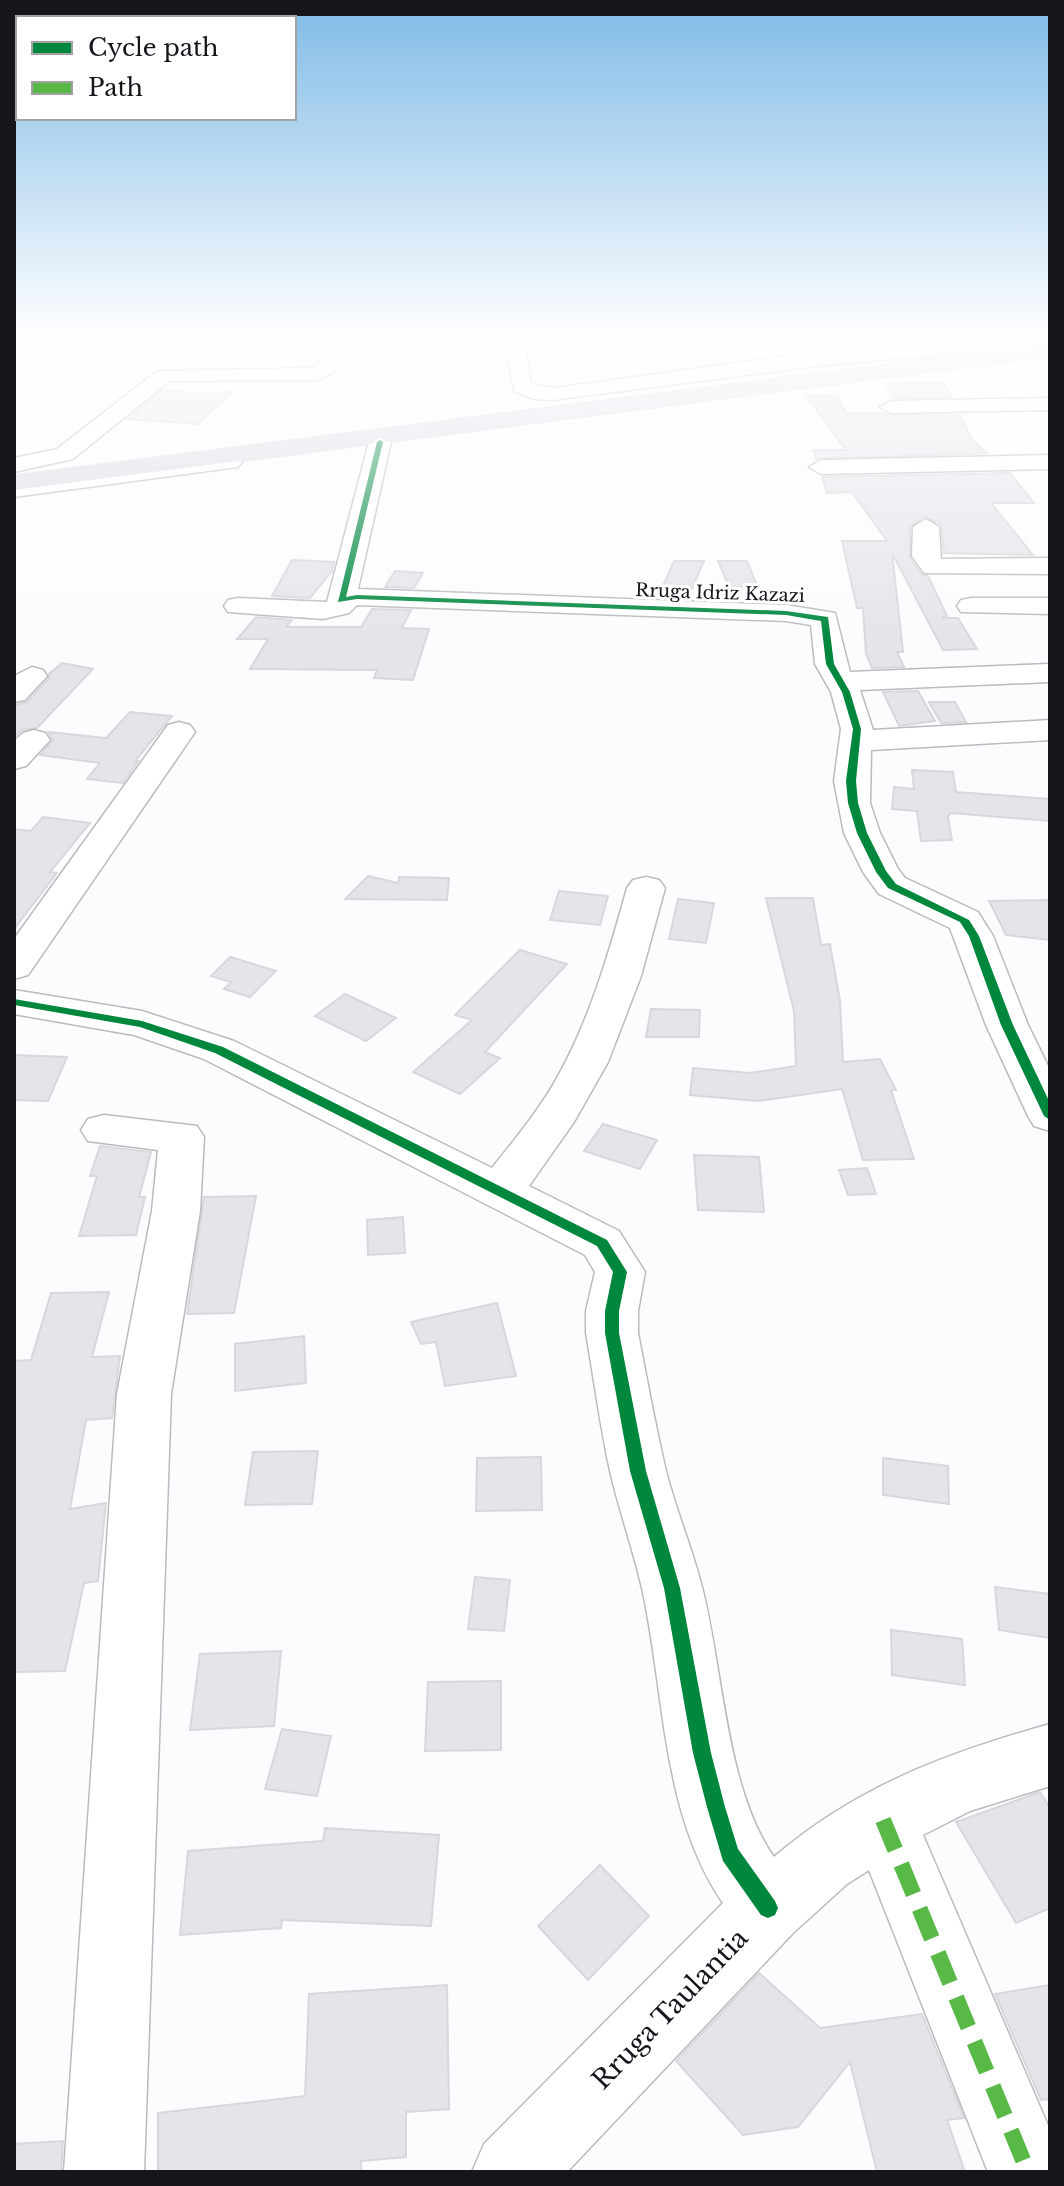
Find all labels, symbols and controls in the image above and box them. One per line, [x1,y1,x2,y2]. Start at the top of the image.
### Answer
legend [16,16,296,120]
text: Cycle path [88,33,219,62]
text: Path [88,73,143,102]
street label: Rruga Idriz Kazazi [635,579,805,607]
street label: Rruga Taulantia [585,1922,755,2096]

